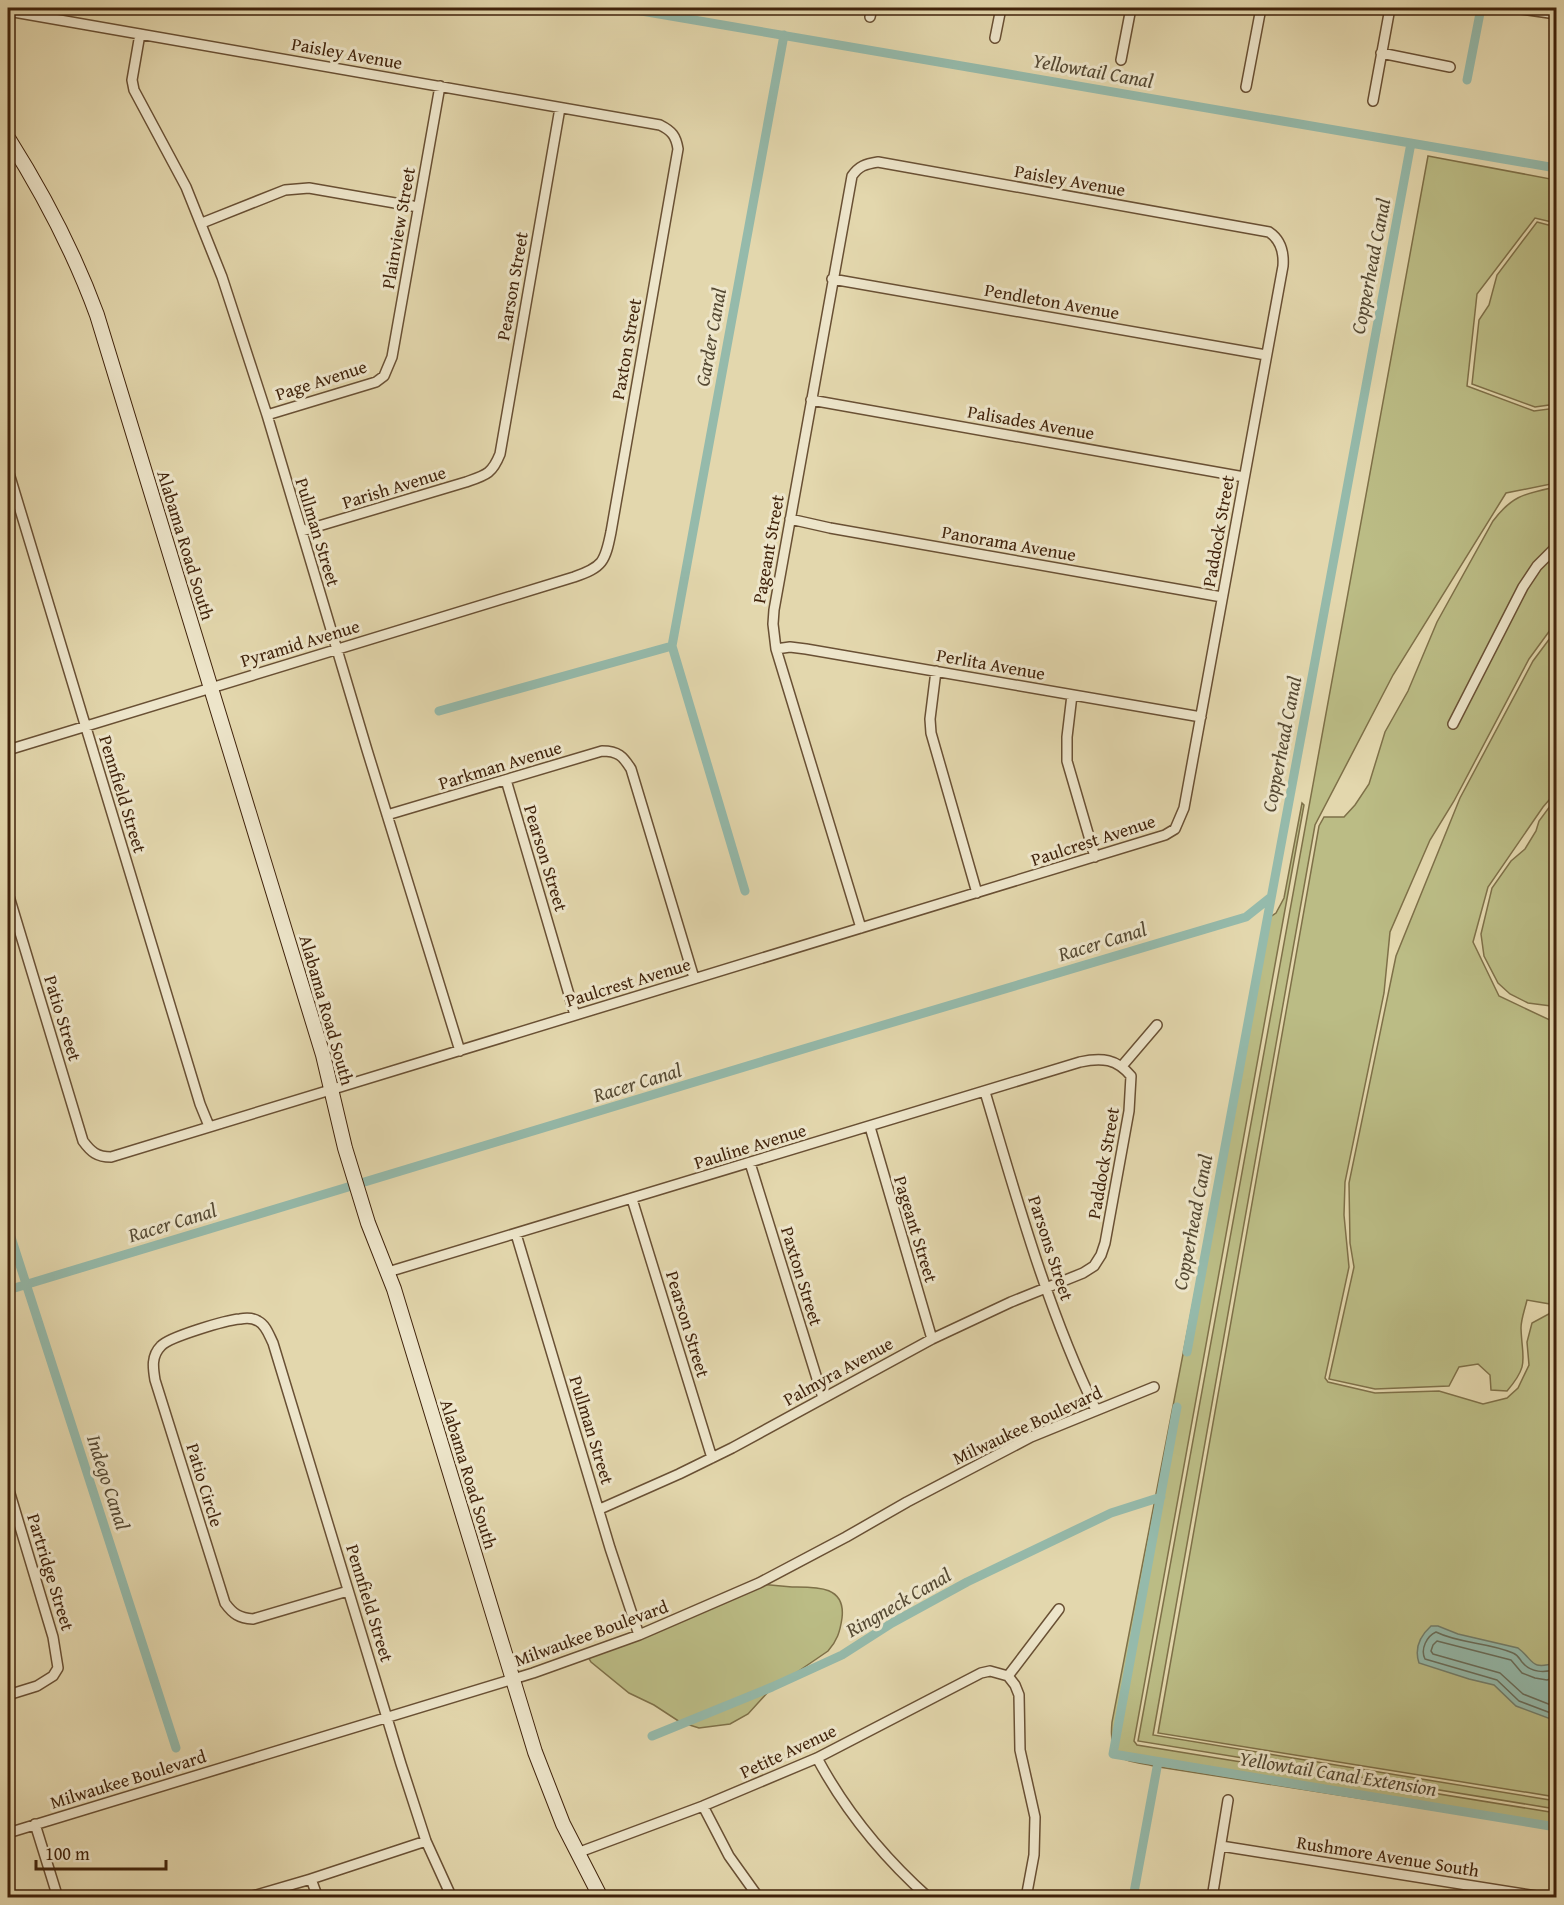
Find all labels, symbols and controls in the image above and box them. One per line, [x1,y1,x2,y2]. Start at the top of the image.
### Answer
street label: Paisley Avenue [289,30,405,76]
water label: Yellowtail Canal [1030,45,1156,95]
street label: Paisley Avenue [1012,157,1128,203]
street label: Plainview Street [374,164,422,291]
water label: Copperhead Canal [1343,196,1397,336]
street label: Pearson Street [489,229,535,343]
street label: Pendleton Avenue [983,276,1121,326]
water label: Garder Canal [687,285,733,388]
street label: Paxton Street [604,296,648,402]
street label: Page Avenue [272,353,370,407]
street label: Palisades Avenue [965,398,1097,446]
street label: Parish Avenue [339,458,449,516]
street label: Alabama Road South [150,467,222,623]
street label: Paddock Street [1195,472,1241,589]
street label: Pullman Street [289,474,348,590]
street label: Pageant Street [745,492,791,606]
street label: Panorama Avenue [940,518,1078,568]
street label: Pyramid Avenue [237,612,363,674]
street label: Perlita Avenue [935,641,1047,687]
water label: Copperhead Canal [1254,674,1308,814]
street label: Pennfield Street [92,732,154,857]
street label: Parkman Avenue [435,733,565,797]
street label: Pearson Street [517,801,575,915]
street label: Paulcrest Avenue [1027,807,1159,873]
water label: Racer Canal [1053,914,1150,968]
street label: Alabama Road South [293,932,361,1088]
street label: Paulcrest Avenue [562,950,694,1014]
street label: Patio Street [37,972,89,1065]
water label: Racer Canal [588,1055,685,1109]
street label: Paddock Street [1080,1104,1126,1221]
street label: Pauline Avenue [691,1116,809,1176]
water label: Copperhead Canal [1165,1152,1219,1292]
street label: Pageant Street [887,1172,945,1286]
street label: Parsons Street [1021,1192,1081,1304]
water label: Racer Canal [123,1195,220,1249]
street label: Paxton Street [774,1223,830,1330]
street label: Pearson Street [659,1267,717,1381]
street label: Palmyra Avenue [778,1330,898,1412]
street label: Pullman Street [563,1372,622,1488]
street label: Milwaukee Boulevard [948,1378,1106,1471]
street label: Alabama Road South [433,1396,505,1552]
water label: Indego Canal [80,1431,138,1533]
street label: Patio Circle [180,1440,230,1530]
street label: Partridge Street [20,1510,82,1634]
street label: Pennfield Street [339,1541,401,1666]
water label: Ringneck Canal [839,1560,956,1644]
street label: Milwaukee Boulevard [510,1593,672,1673]
street label: Petite Avenue [735,1717,841,1785]
street label: Milwaukee Boulevard [47,1742,210,1816]
water label: Yellowtail Canal Extension [1237,1743,1439,1803]
street label: Rushmore Avenue South [1295,1828,1481,1884]
scale bar [36,1833,166,1871]
text: 100 m [45,1840,90,1867]

